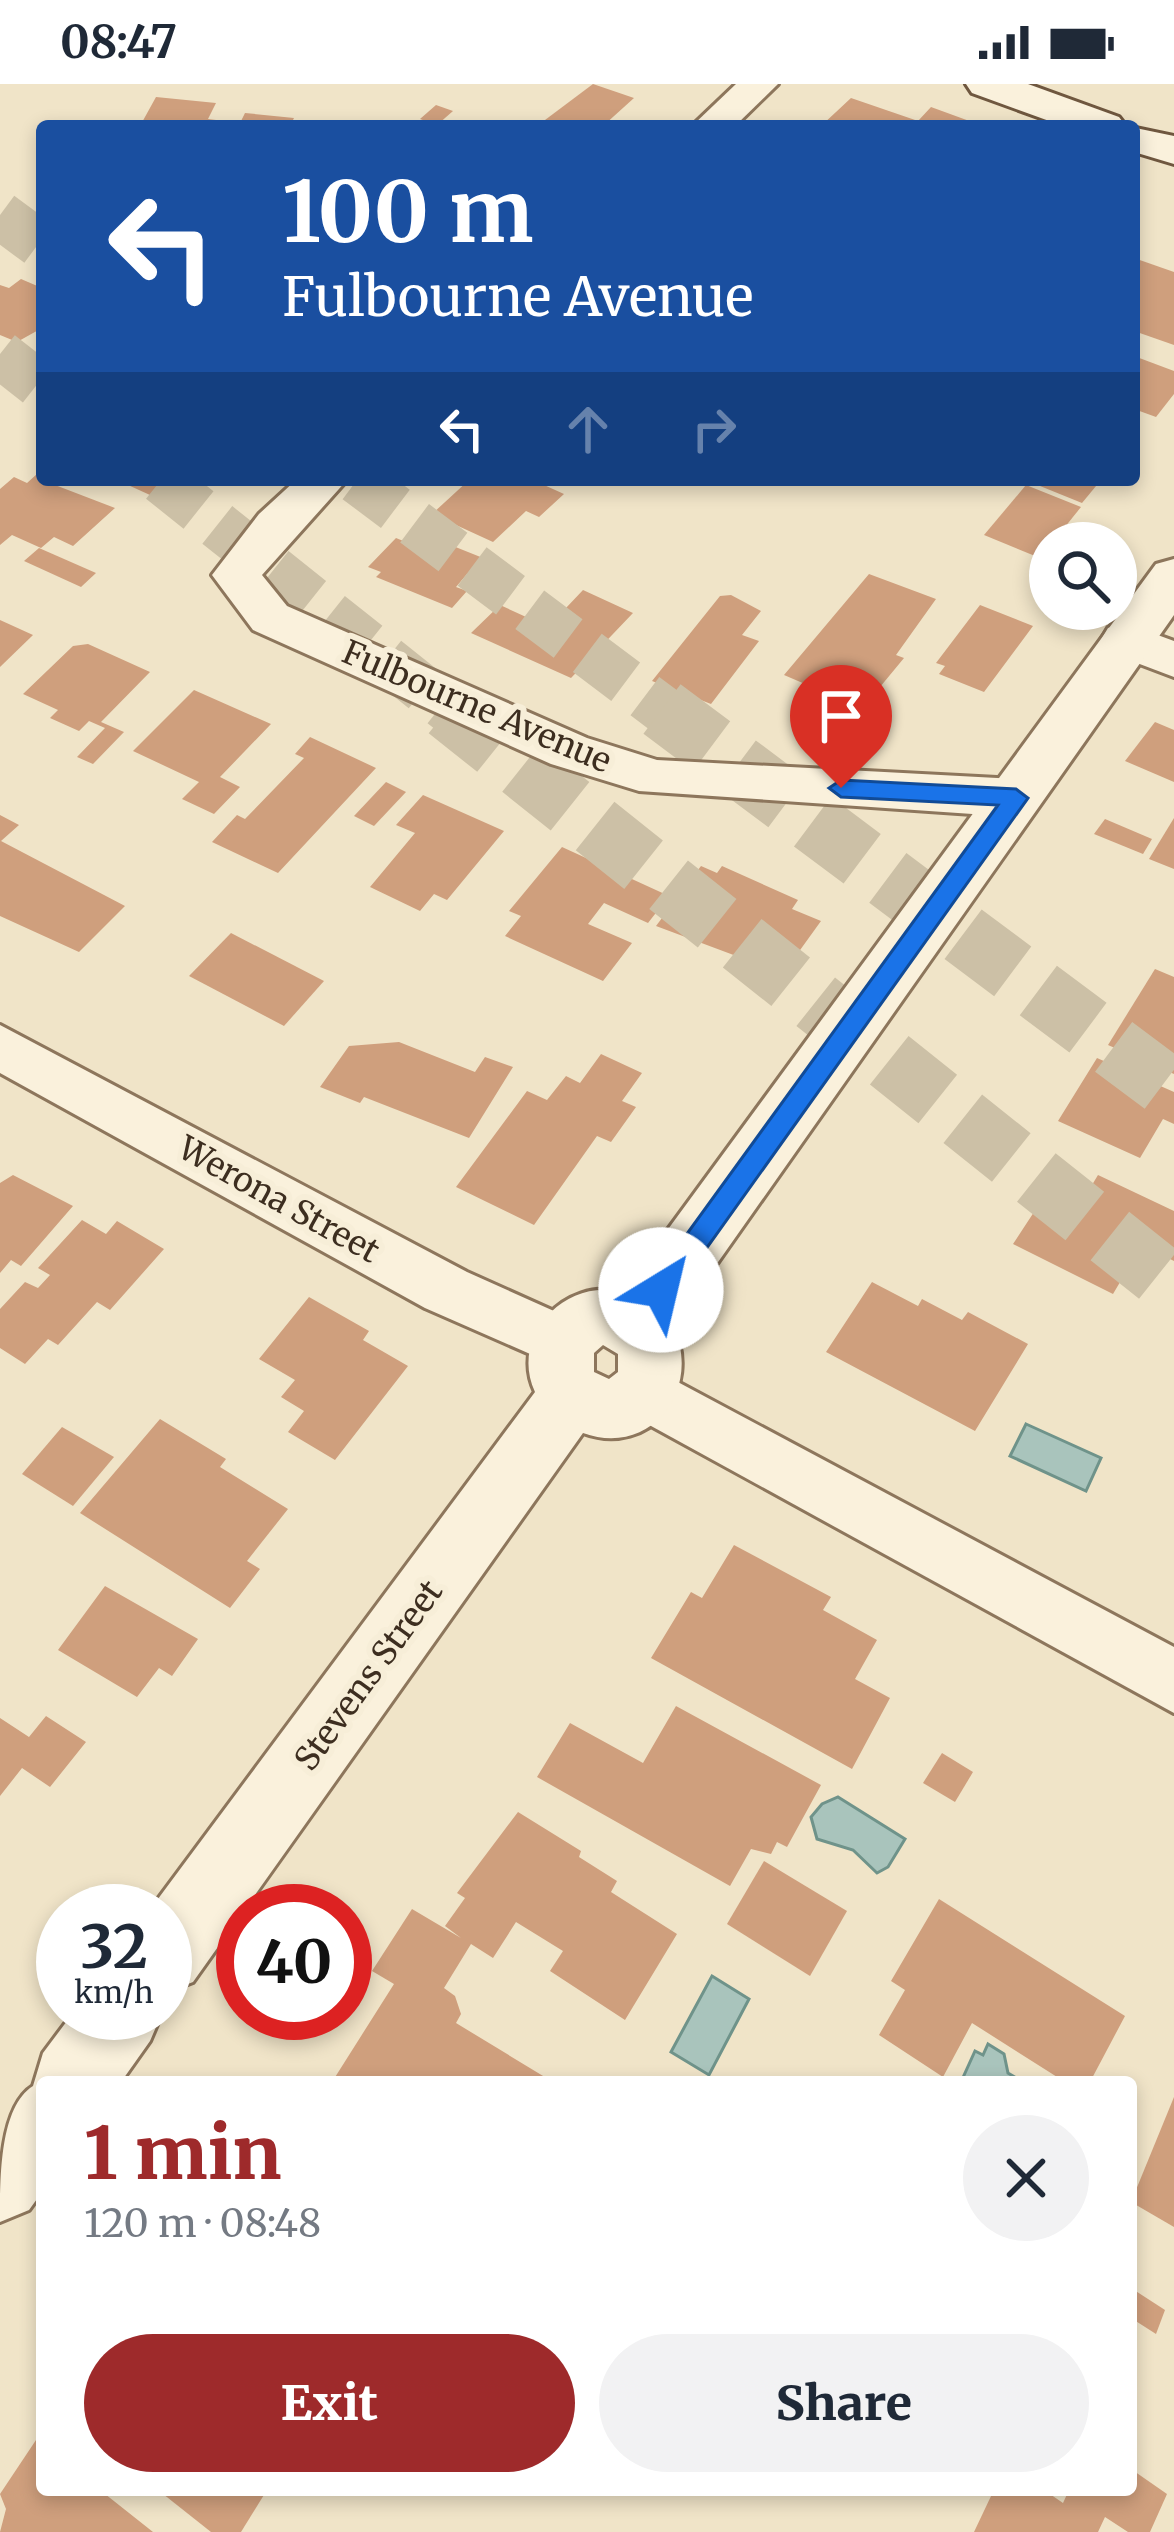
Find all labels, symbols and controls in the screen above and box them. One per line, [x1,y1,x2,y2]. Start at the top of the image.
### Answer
text: 08:47 [60,14,177,70]
text: 100 m [282,159,534,265]
icon: left [84,168,240,324]
text: Fulbourne Avenue [282,263,753,331]
icon: left [429,396,495,462]
icon: ahead [555,396,621,462]
icon: right [681,396,747,462]
map controls [1029,522,1137,630]
button: search [1029,522,1137,630]
street label: Fulbourne Avenue [336,631,617,782]
pin [790,665,892,788]
icon: arrive [808,683,874,749]
street label: Werona Street [170,1127,387,1272]
position arrow [598,1227,724,1353]
street label: Stevens Street [286,1572,451,1778]
speed limit sign: 40 [216,1884,372,2040]
text: 32 [80,1909,148,1984]
text: km/h [74,1973,154,2011]
text: 1 min [84,2108,281,2199]
button: close [963,2115,1089,2241]
text: 120 m · 08:48 [84,2199,321,2248]
button: Exit [84,2334,575,2472]
button: Share [599,2334,1089,2472]

